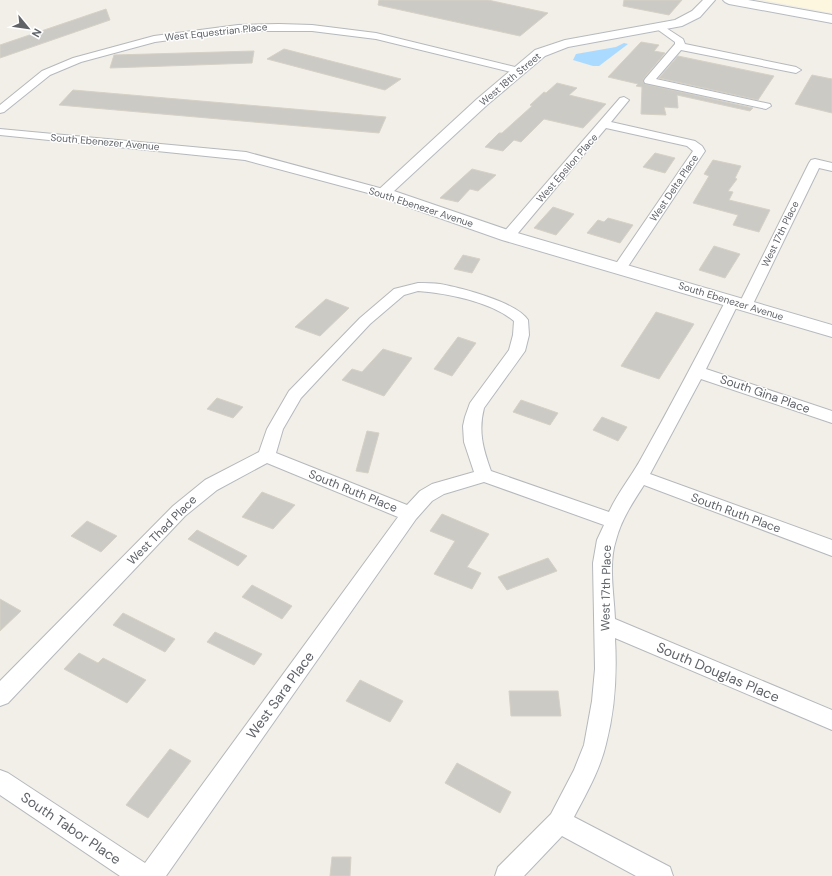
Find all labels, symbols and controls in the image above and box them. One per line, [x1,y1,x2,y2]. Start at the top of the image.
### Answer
north arrow [8,8,48,48]
street label: West Equestrian Place [164,20,268,44]
text: N [29,26,45,40]
street label: West 18th Street [477,50,543,108]
street label: South Ebenezer Avenue [50,131,160,153]
street label: West Epsilon Place [534,131,601,205]
street label: West Delta Place [647,152,701,224]
street label: South Ebenezer Avenue [367,184,475,230]
street label: West 17th Place [758,199,802,269]
street label: South Ebenezer Avenue [677,279,786,323]
street label: South Gina Place [718,371,812,417]
street label: South Ruth Place [306,466,400,516]
street label: South Ruth Place [689,489,783,537]
street label: West Thad Place [124,492,200,568]
street label: West 17th Place [597,545,615,631]
street label: South Douglas Place [654,638,782,706]
street label: West Sara Place [242,648,318,742]
street label: South Tabor Place [17,788,125,868]

